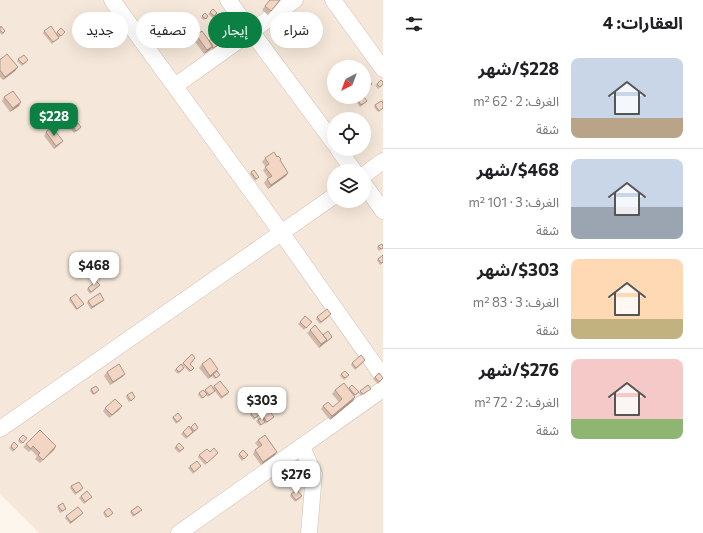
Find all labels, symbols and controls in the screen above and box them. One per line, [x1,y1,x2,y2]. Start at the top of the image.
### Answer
chip: جديد [72,12,128,48]
chip: تصفية [136,12,200,48]
chip: إيجار [208,12,262,48]
chip: شراء [270,12,323,48]
text: العقارات: 4 [603,12,683,33]
icon: filters [403,13,425,35]
text: $228/شهر [478,58,559,79]
north arrow [327,60,371,104]
map controls [327,60,371,208]
icon: home [603,74,651,122]
text: الغرف: 2 · 62 m² [473,93,559,109]
pin: $228 [30,103,78,137]
text: $228 [39,108,69,124]
button: locate [327,112,371,156]
text: شقة [536,121,559,137]
text: $468/شهر [477,159,559,180]
button: layers [327,164,371,208]
icon: home [603,175,651,223]
text: الغرف: 3 · 101 m² [468,194,559,210]
text: شقة [536,222,559,238]
pin: $468 [70,252,118,286]
text: $468 [78,257,110,273]
text: $303/شهر [477,259,559,280]
icon: home [603,275,651,323]
text: الغرف: 3 · 83 m² [473,294,559,310]
text: شقة [536,322,559,338]
text: $276/شهر [479,359,559,380]
icon: home [603,375,651,423]
pin: $303 [238,387,286,421]
text: $303 [246,392,278,408]
text: الغرف: 2 · 72 m² [474,394,559,410]
text: شقة [536,422,559,438]
pin: $276 [272,461,320,495]
text: $276 [281,466,311,482]

